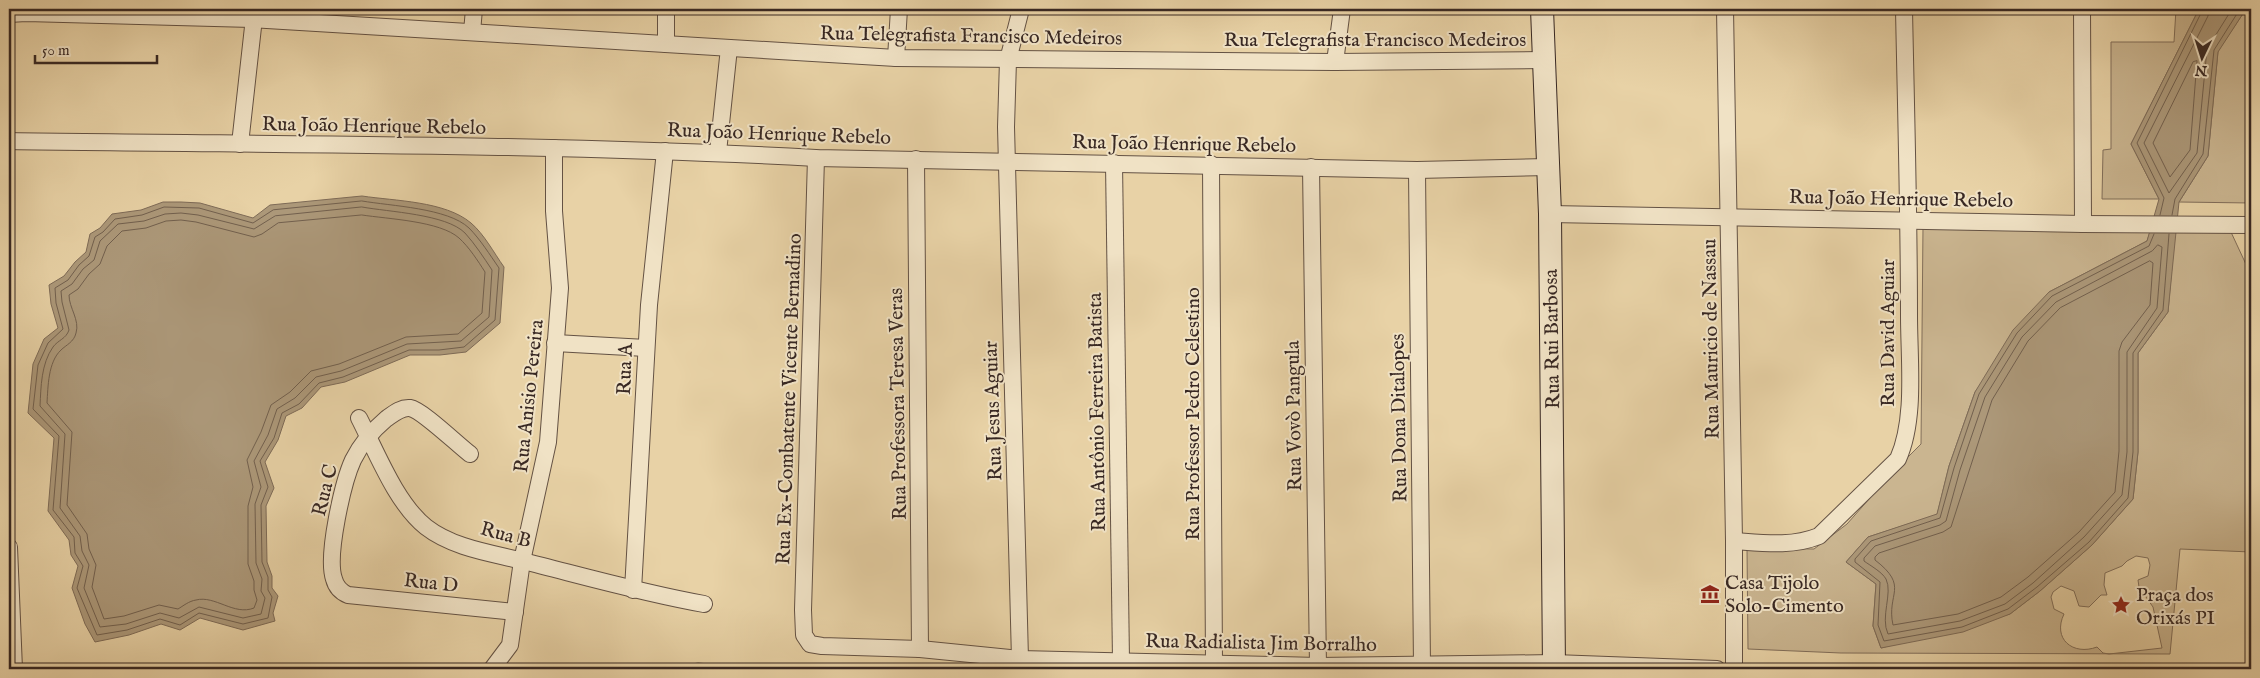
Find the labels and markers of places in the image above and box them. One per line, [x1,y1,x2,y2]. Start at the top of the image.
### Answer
place label: Casa Tijolo Solo-Cimento [1725,571,1844,619]
museum icon: Casa Tijolo Solo-Cimento [1699,583,1721,605]
place label: Praça dos Orixás PI [2136,583,2216,631]
place icon: Praça dos Orixás PI [2110,594,2132,616]

